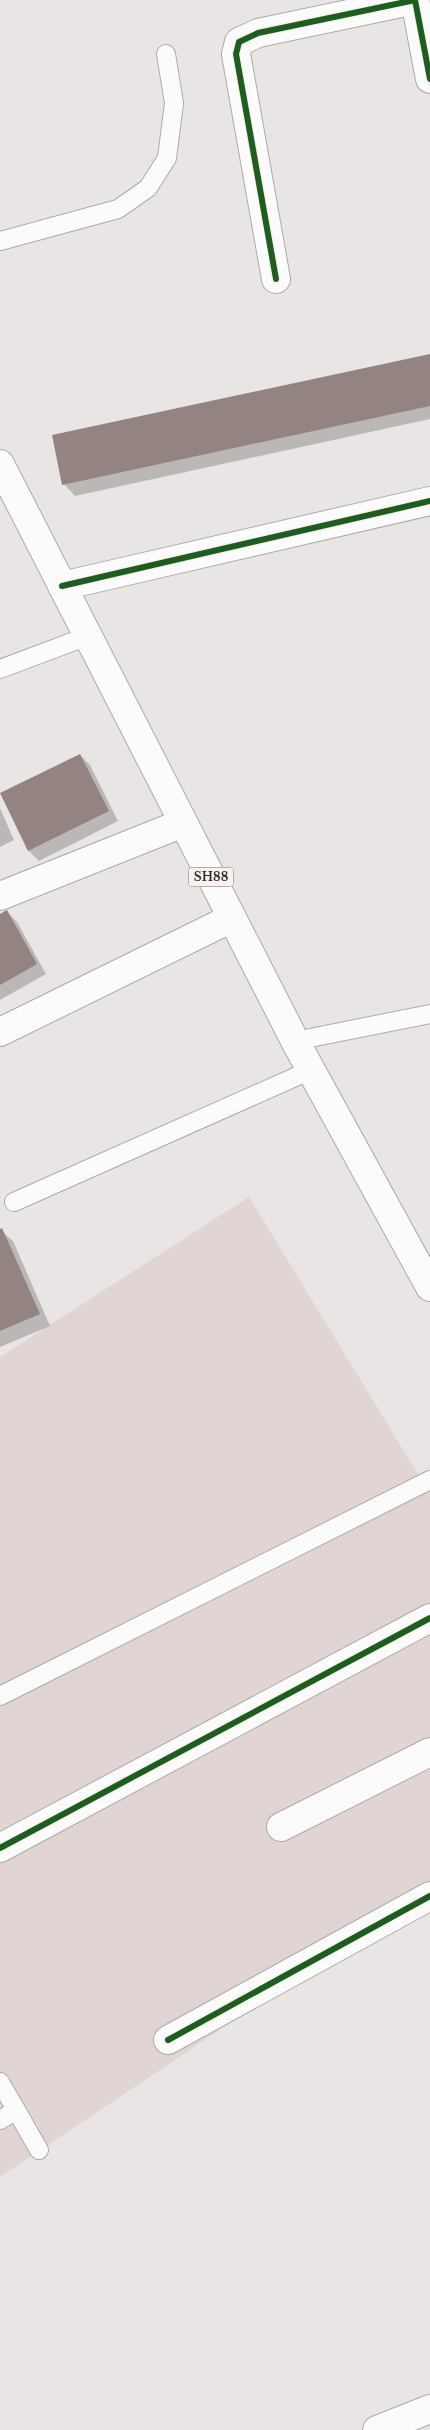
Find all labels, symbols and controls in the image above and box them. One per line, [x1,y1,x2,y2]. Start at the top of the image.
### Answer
road number: SH88 [188,868,234,886]

